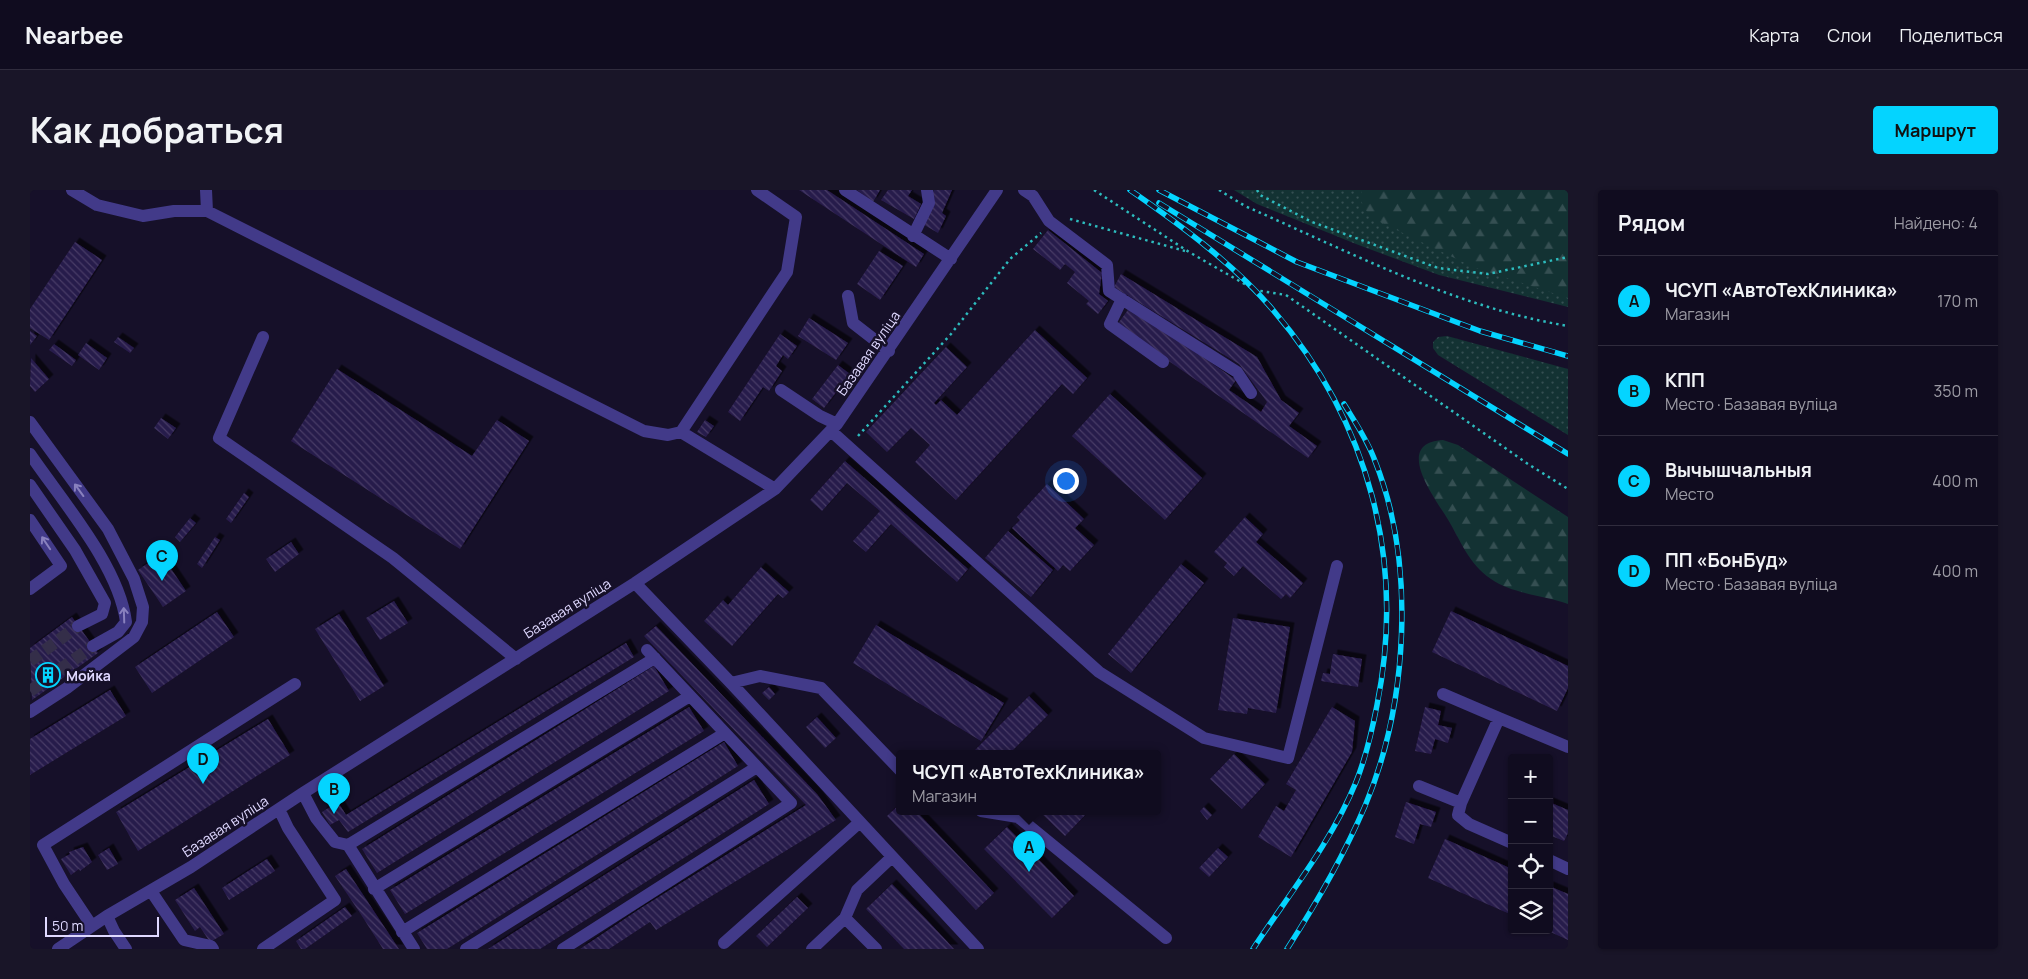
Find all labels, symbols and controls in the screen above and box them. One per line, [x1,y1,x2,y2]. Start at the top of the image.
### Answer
text: Nearbee [25,18,124,51]
text: Карта [1749,23,1799,47]
text: Слои [1827,23,1871,47]
text: Поделиться [1899,23,2003,47]
text: Как добраться [30,106,284,154]
button: Маршрут [1873,106,1998,154]
text: Рядом [1618,209,1685,237]
text: Найдено: 4 [1894,212,1978,234]
text: ЧСУП «АвтоТехКлиника» [1665,277,1898,303]
text: A [1629,290,1639,312]
text: 170 m [1937,290,1978,312]
text: Магазин [1665,303,1730,325]
street label: Базавая вуліца [832,307,904,399]
text: КПП [1665,367,1705,393]
text: B [1629,380,1639,402]
text: 350 m [1933,380,1978,402]
text: Место · Базавая вуліца [1665,393,1837,415]
text: Вычышчальныя [1665,457,1812,483]
your location [1053,468,1079,494]
text: C [1628,470,1640,492]
text: 400 m [1932,470,1978,492]
text: Место [1665,483,1714,505]
one-way arrow [74,484,85,497]
one-way arrow [40,536,50,550]
pin: C [146,540,178,581]
text: ПП «БонБуд» [1665,547,1789,573]
text: D [1628,560,1640,582]
text: 400 m [1932,560,1978,582]
text: Место · Базавая вуліца [1665,573,1837,595]
street label: Базавая вуліца [520,574,614,642]
one-way arrow [120,607,129,623]
building icon: Мойка [35,662,61,688]
place label: Мойка [66,666,111,685]
pin: D [187,743,219,784]
popup [896,750,1161,815]
map controls [1508,754,1553,934]
button: + [1508,754,1553,799]
text: ЧСУП «АвтоТехКлиника» [912,759,1145,785]
pin: B [318,773,350,814]
text: Магазин [912,785,977,807]
street label: Базавая вуліца [178,791,272,861]
button: − [1508,799,1553,844]
pin: A [1013,831,1045,872]
button: locate [1508,844,1553,889]
button: layers [1508,889,1553,934]
scale bar [45,914,159,937]
text: 50 m [52,916,83,935]

